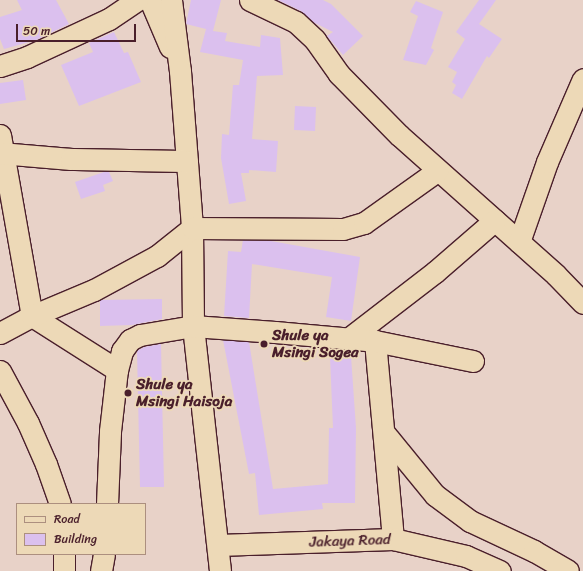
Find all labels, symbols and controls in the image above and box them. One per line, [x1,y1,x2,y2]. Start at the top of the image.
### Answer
scale bar [18,16,138,42]
text: 50 m [23,20,50,42]
place label: Shule ya Msingi Sogea [272,326,359,361]
marker: Shule ya Msingi Sogea [259,339,269,349]
place label: Shule ya Msingi Haisoja [136,375,232,410]
marker: Shule ya Msingi Haisoja [123,388,133,398]
legend [16,503,146,555]
text: Road [54,508,80,530]
text: Building [54,528,97,550]
street label: Jakaya Road [309,531,391,551]

